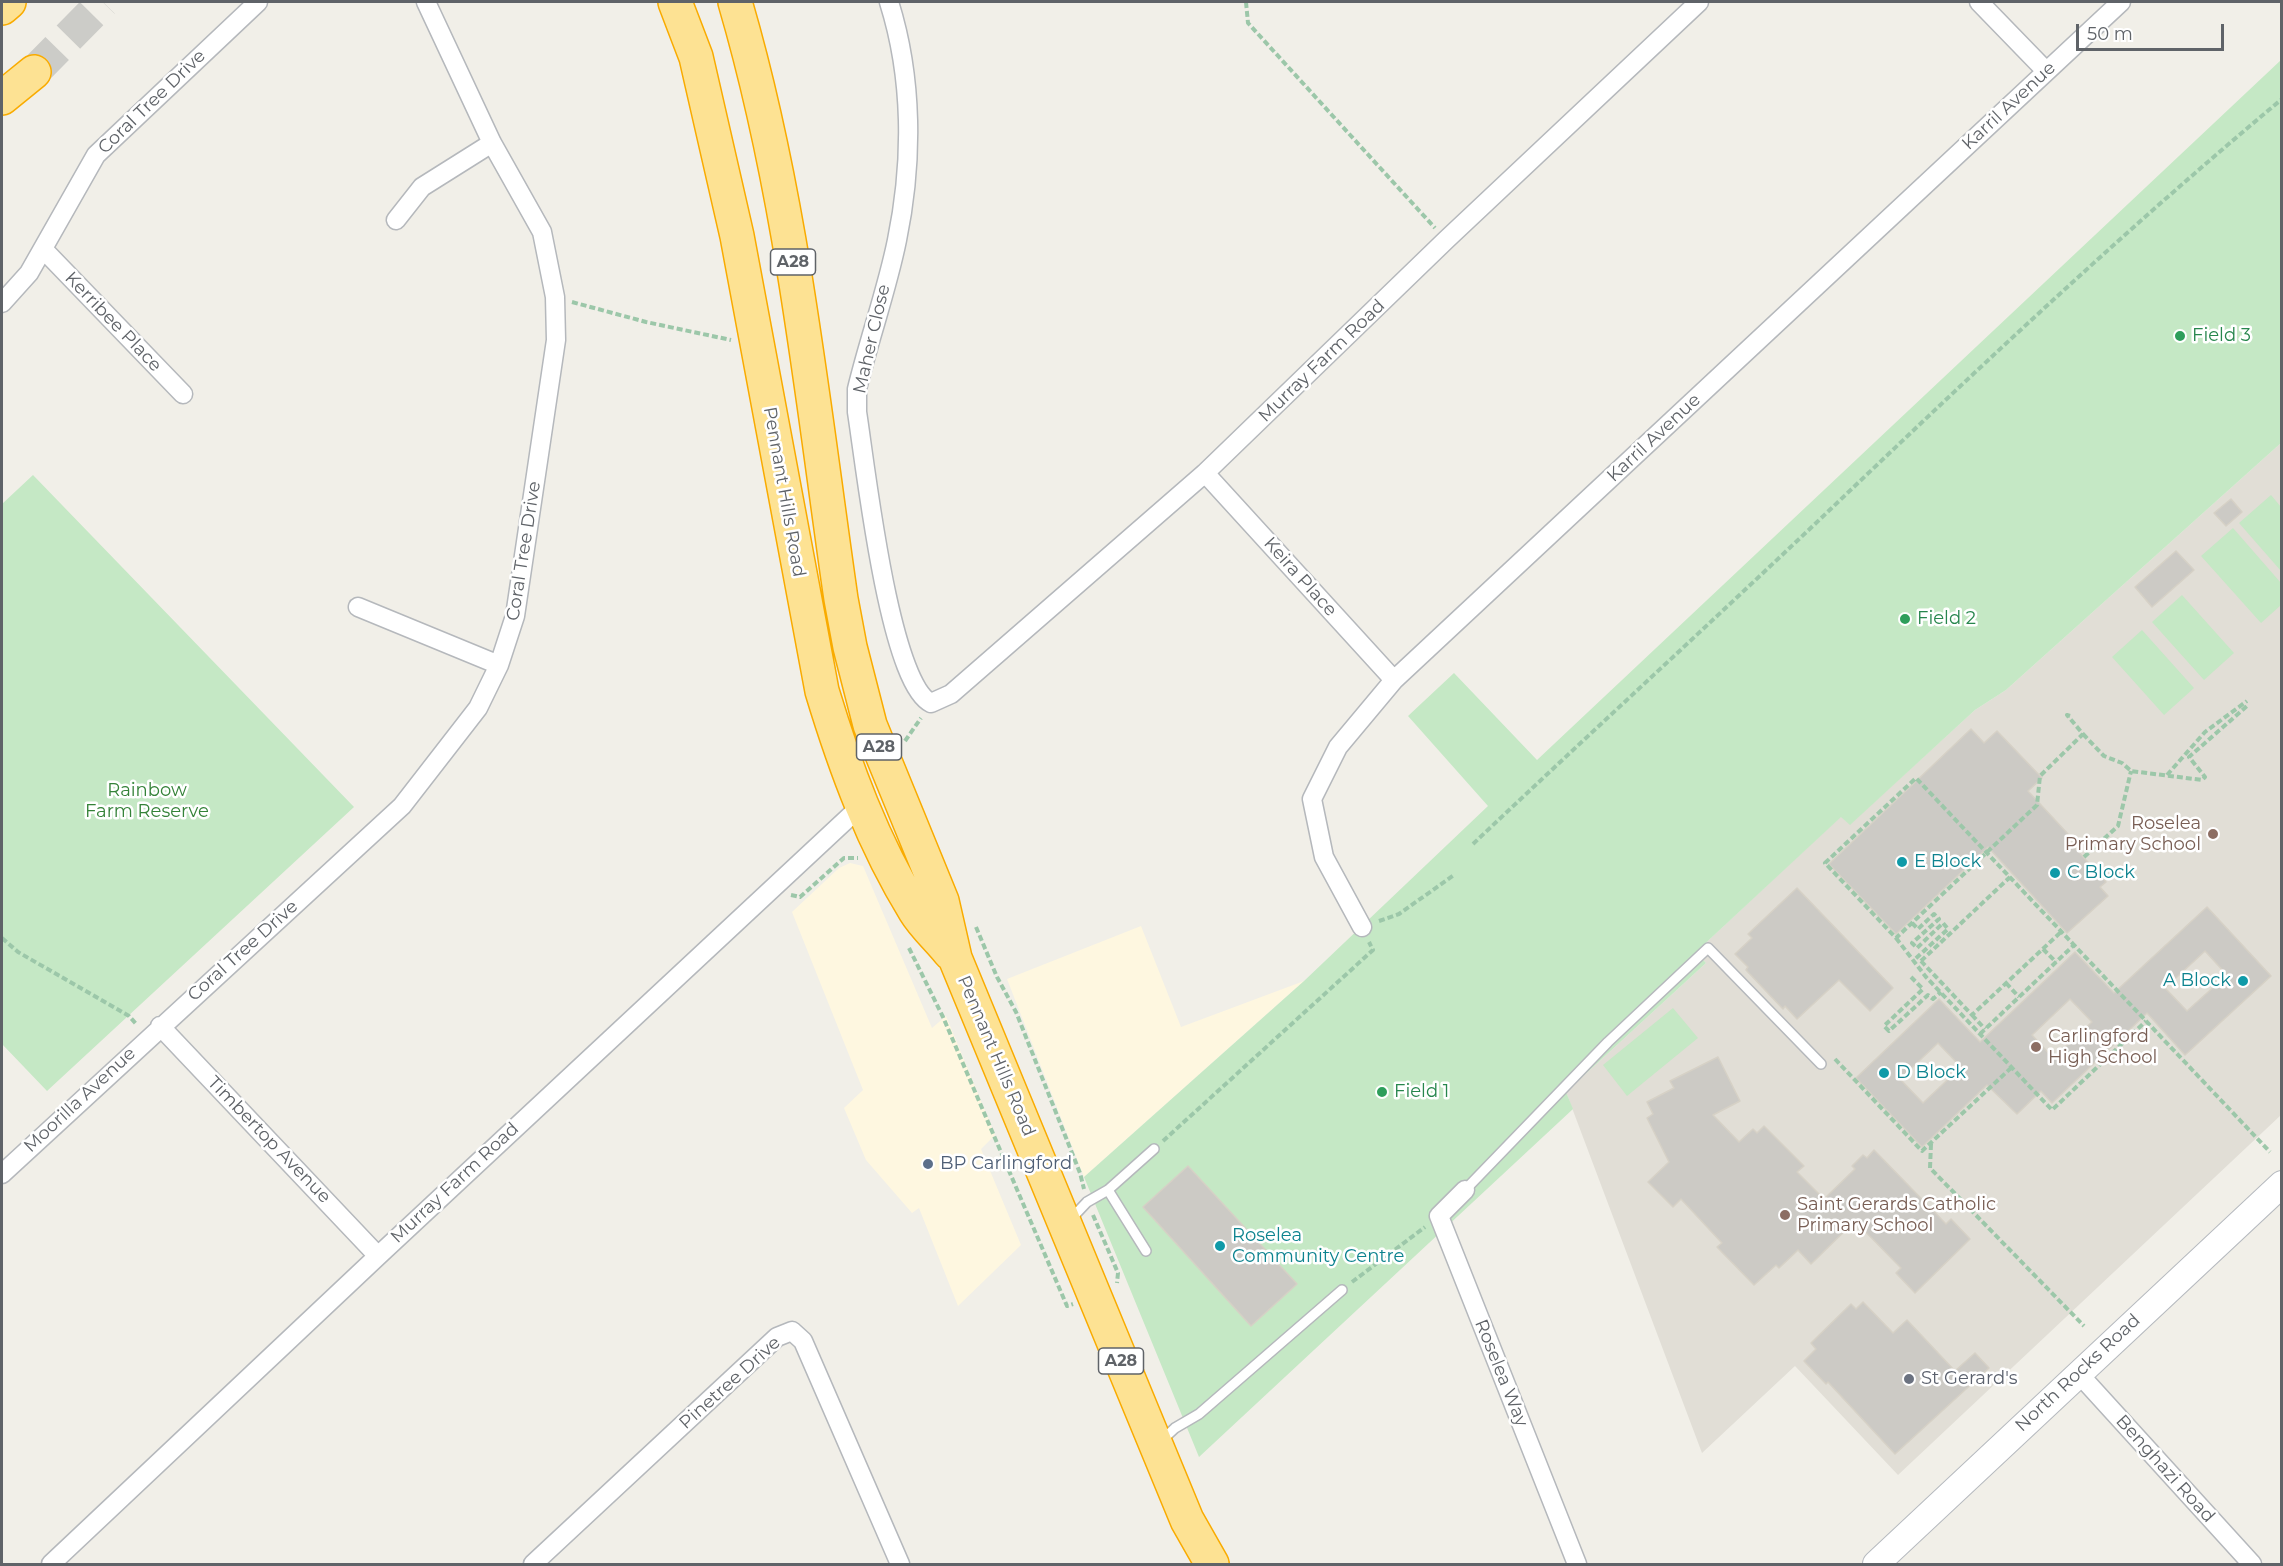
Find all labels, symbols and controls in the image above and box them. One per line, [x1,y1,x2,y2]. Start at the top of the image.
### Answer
scale bar [2079,12,2228,50]
text: 50 m [2087,23,2133,45]
street label: Coral Tree Drive [94,45,210,159]
street label: Karril Avenue [1958,57,2060,155]
road number: A28 [770,249,816,275]
street label: Kerribee Place [60,268,166,376]
street label: Maher Close [849,282,895,396]
street label: Murray Farm Road [1254,295,1390,427]
place label: Field 3 [2192,325,2251,347]
marker: Field 3 [2173,329,2187,343]
street label: Karril Avenue [1603,389,1705,487]
street label: Pennant Hills Road [758,405,810,579]
street label: Coral Tree Drive [502,480,546,622]
street label: Keira Place [1259,533,1341,621]
place label: Field 2 [1917,608,1976,630]
marker: Field 2 [1898,612,1912,626]
road number: A28 [856,734,902,760]
park label: Rainbow Farm Reserve [85,780,209,822]
place label: Roselea Primary School [2065,813,2201,856]
marker: Roselea Primary School [2206,827,2220,841]
place label: E Block [1914,851,1981,873]
marker: E Block [1895,855,1909,869]
place label: C Block [2067,862,2135,884]
marker: C Block [2048,866,2062,880]
street label: Coral Tree Drive [183,896,303,1006]
place label: A Block [2163,970,2231,992]
street label: Pennant Hills Road [952,972,1040,1140]
marker: A Block [2236,974,2250,988]
place label: Carlingford High School [2048,1026,2157,1068]
marker: Carlingford High School [2029,1040,2043,1054]
street label: Moorilla Avenue [20,1043,140,1157]
place label: D Block [1896,1062,1966,1084]
marker: D Block [1877,1066,1891,1080]
street label: Timbertop Avenue [203,1072,335,1208]
place label: Field 1 [1394,1081,1449,1103]
marker: Field 1 [1375,1085,1389,1099]
street label: Murray Farm Road [386,1118,524,1248]
place label: BP Carlingford [940,1153,1072,1175]
marker: BP Carlingford [921,1157,935,1171]
place label: Saint Gerards Catholic Primary School [1797,1194,1996,1236]
marker: Saint Gerards Catholic Primary School [1778,1208,1792,1222]
place label: Roselea Community Centre [1232,1225,1404,1268]
marker: Roselea Community Centre [1213,1239,1227,1253]
street label: North Rocks Road [2011,1310,2145,1436]
street label: Roselea Way [1470,1316,1532,1430]
street label: Pinetree Drive [675,1332,785,1434]
road number: A28 [1098,1348,1144,1374]
place label: St Gerard's [1921,1368,2018,1390]
marker: St Gerard's [1902,1372,1916,1386]
street label: Benghazi Road [2111,1411,2219,1527]

